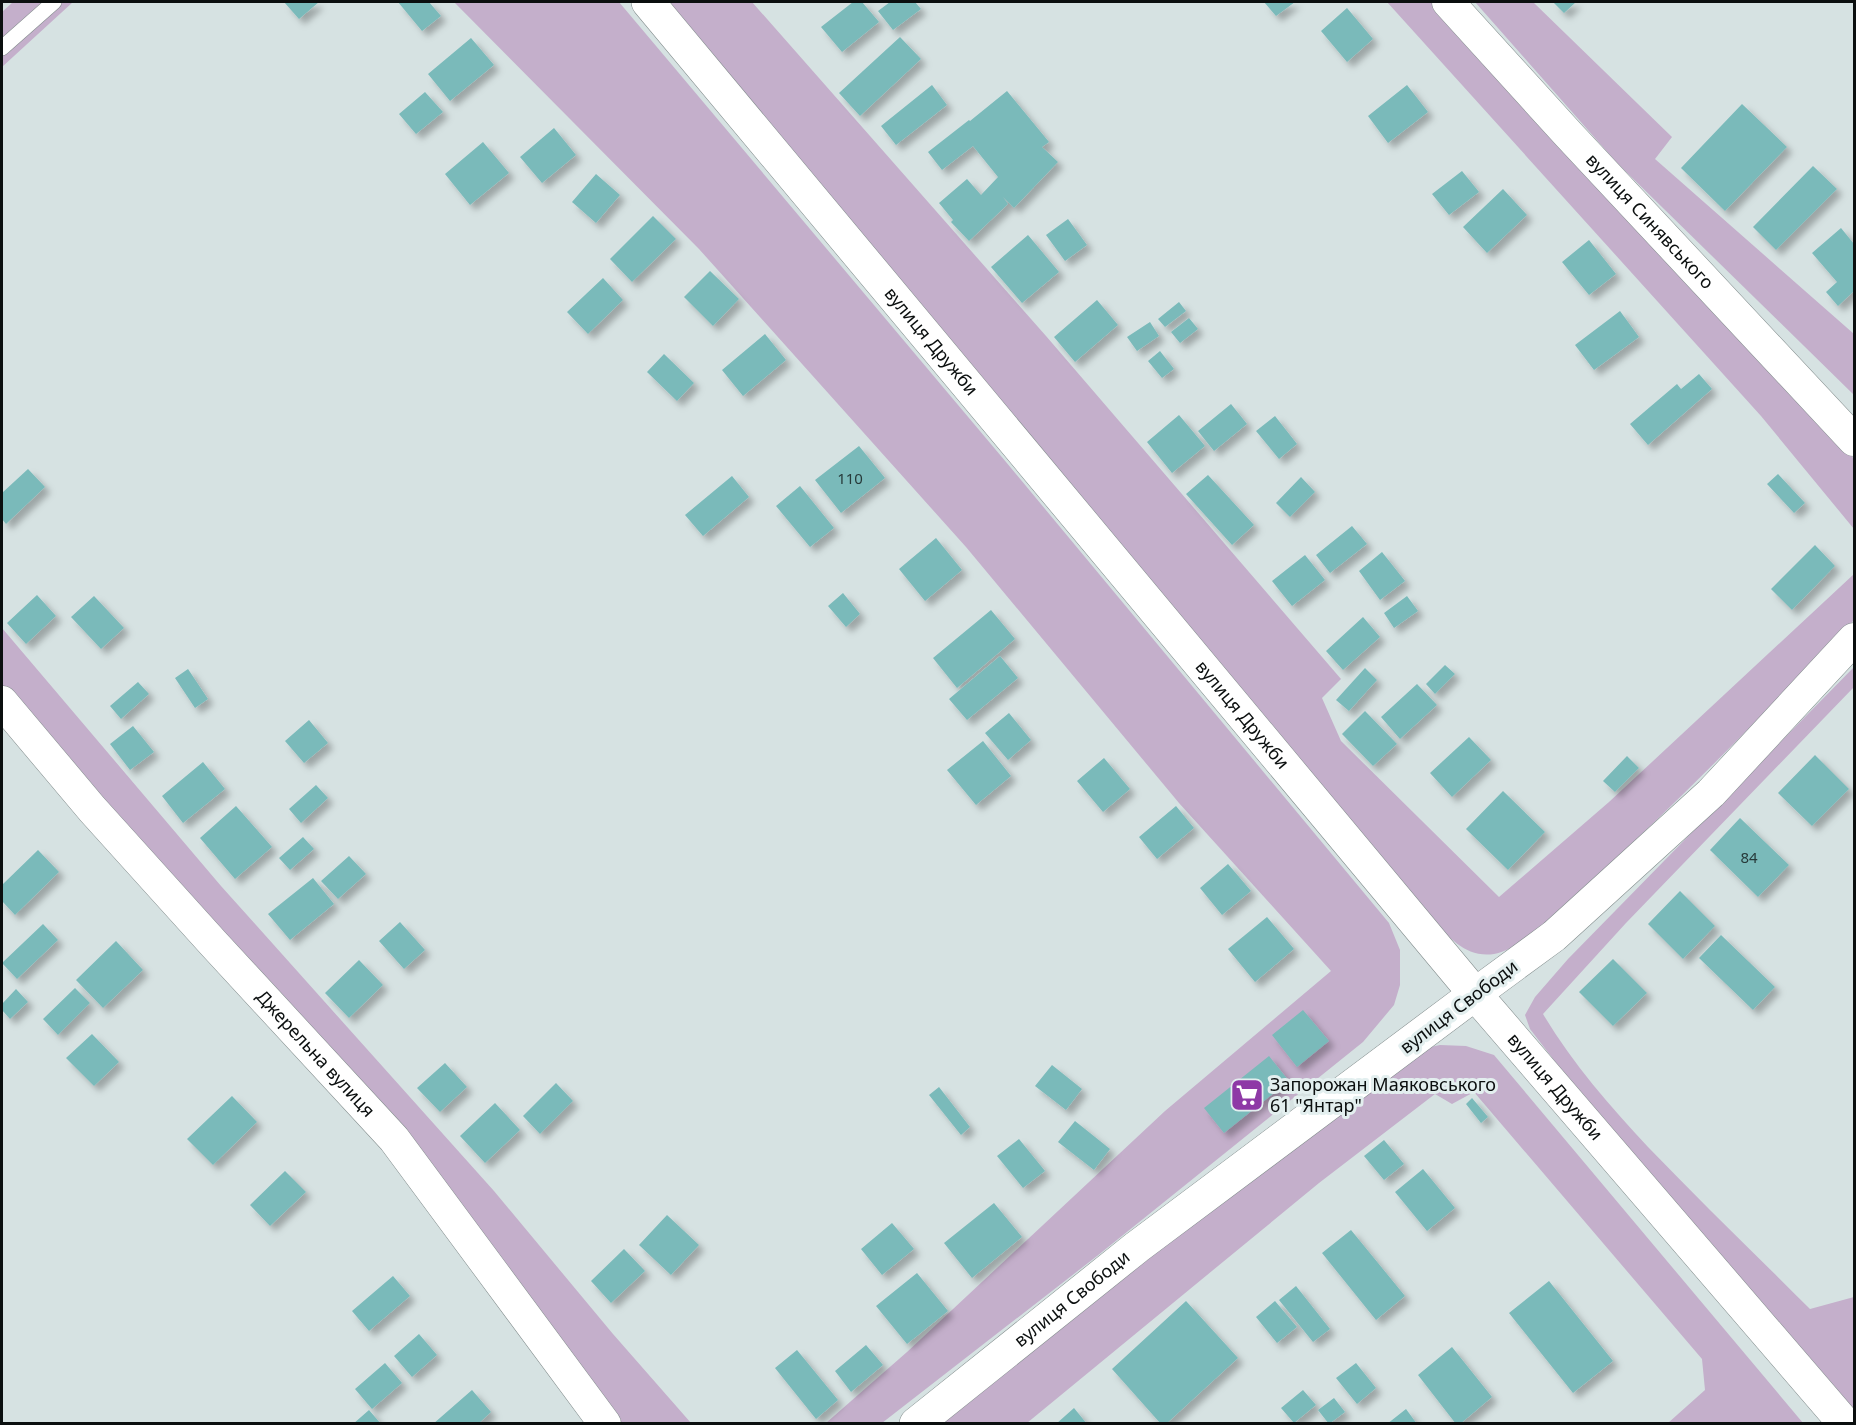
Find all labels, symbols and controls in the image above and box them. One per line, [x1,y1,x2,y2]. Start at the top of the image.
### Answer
street label: вулиця Синявського [1581,148,1720,294]
street label: вулиця Дружби [880,282,984,400]
house number: 110 [837,468,863,488]
street label: вулиця Дружби [1191,655,1295,773]
house number: 84 [1740,847,1758,867]
street label: вулиця Свободи [1395,954,1522,1058]
street label: Джерельна вулиця [251,984,381,1122]
street label: вулиця Дружби [1503,1027,1609,1145]
place label: Запорожан Маяковського 61 "Янтар" [1270,1072,1496,1117]
supermarket icon: Запорожан Маяковського 61 "Янтар" [1229,1077,1265,1113]
street label: вулиця Свободи [1009,1244,1134,1352]

